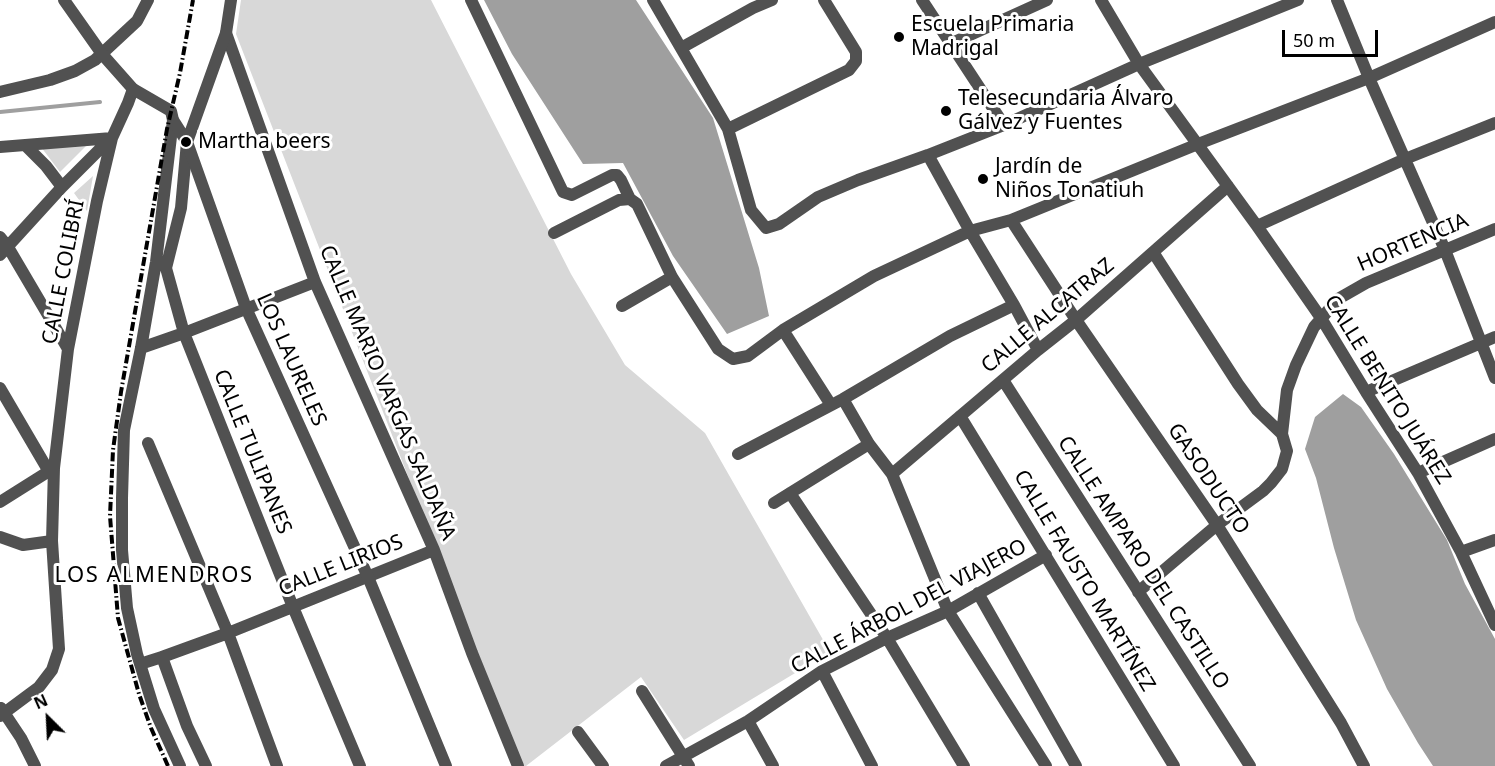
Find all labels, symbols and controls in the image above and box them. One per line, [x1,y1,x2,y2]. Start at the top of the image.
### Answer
place label: Escuela Primaria Madrigal [911,12,1074,62]
scale bar [1285,18,1381,56]
text: 50 m [1293,28,1335,52]
marker: Escuela Primaria Madrigal [892,30,906,44]
place label: Telesecundaria Álvaro Gálvez y Fuentes [958,86,1174,136]
marker: Telesecundaria Álvaro Gálvez y Fuentes [939,104,953,118]
place label: Martha beers [198,129,331,155]
marker: Martha beers [179,135,193,149]
place label: Jardín de Niños Tonatiuh [995,154,1144,204]
marker: Jardín de Niños Tonatiuh [976,172,990,186]
street label: CALLE COLIBRÍ [38,197,90,347]
street label: HORTENCIA [1354,208,1472,278]
street label: CALLE MARIO VARGAS SALDAÑA [313,242,461,544]
street label: CALLE ALCATRAZ [977,253,1119,379]
street label: LOS LAURELES [250,290,332,430]
street label: CALLE BENITO JUÁREZ [1318,291,1456,489]
street label: CALLE TULIPANES [207,366,297,538]
street label: GASODUCTO [1162,419,1254,539]
street label: CALLE AMPARO DEL CASTILLO [1052,432,1234,694]
street label: CALLE FAUSTO MARTÍNEZ [1008,466,1160,696]
street label: CALLE LIRIOS [275,530,407,602]
street label: CALLE ÁRBOL DEL VIAJERO [787,534,1031,680]
district label: LOS ALMENDROS [54,563,254,589]
north arrow [18,688,78,748]
text: N [30,689,51,714]

